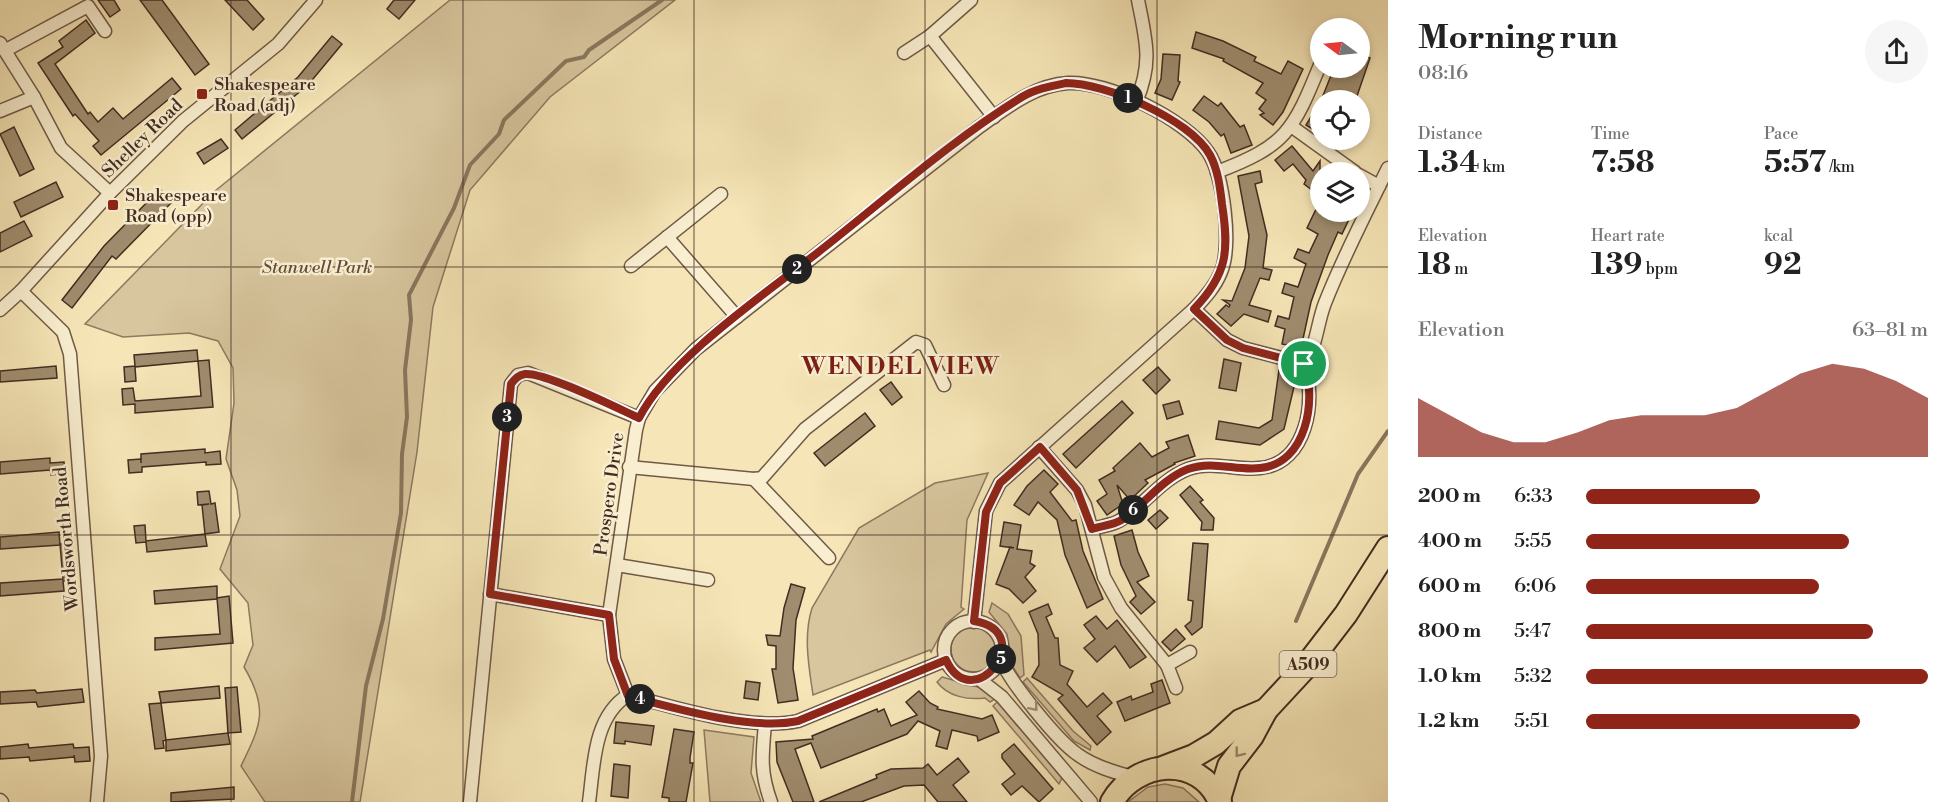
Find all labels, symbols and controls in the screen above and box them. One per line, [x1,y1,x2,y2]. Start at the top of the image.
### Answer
north arrow [1310,18,1370,78]
map controls [1310,18,1370,222]
text: Morning run [1418,18,1618,59]
button: share [1865,20,1928,83]
text: 08:16 [1418,61,1468,86]
place label: Shakespeare Road (adj) [214,73,316,117]
pin: 1 [1113,83,1143,113]
marker: Shakespeare Road (adj) [195,87,209,101]
text: 1 [1124,88,1132,108]
button: locate [1310,90,1370,150]
street label: Shelley Road [97,93,188,183]
text: Distance [1418,124,1483,144]
text: Time [1591,124,1630,144]
text: Pace [1764,124,1798,144]
text: 1.34 [1418,144,1480,182]
text: 7:58 [1591,144,1655,182]
text: 5:57 [1764,144,1826,182]
text: km [1480,157,1505,177]
text: /km [1826,157,1855,177]
button: layers [1310,162,1370,222]
place label: Shakespeare Road (opp) [125,184,227,228]
marker: Shakespeare Road (opp) [106,198,120,212]
text: Elevation [1418,226,1487,246]
text: Heart rate [1591,226,1665,246]
text: kcal [1764,226,1793,246]
text: 18 [1418,246,1451,284]
text: 139 [1591,246,1642,284]
text: 92 [1764,246,1802,284]
pin: 2 [782,254,812,284]
park label: Stanwell Park [262,256,372,279]
text: 2 [792,259,802,279]
text: m [1451,259,1468,279]
text: bpm [1642,259,1678,279]
text: Elevation [1418,318,1505,343]
text: 63–81 m [1852,318,1928,343]
pin [1278,338,1329,389]
icon: arrive [1287,347,1320,380]
district label: WENDEL VIEW [800,352,1001,382]
pin: 3 [492,402,522,432]
text: 3 [502,407,512,427]
street label: Prospero Drive [589,431,630,557]
street label: Wordsworth Road [49,465,84,613]
text: 200 m [1418,484,1481,509]
text: 6:33 [1514,484,1553,509]
pin: 6 [1118,495,1148,525]
text: 6 [1128,500,1138,520]
text: 400 m [1418,529,1482,554]
text: 5:55 [1514,529,1552,554]
text: 600 m [1418,574,1481,599]
text: 6:06 [1514,574,1556,599]
text: 800 m [1418,619,1481,644]
text: 5:47 [1514,619,1551,644]
pin: 5 [986,644,1016,674]
text: 5 [996,649,1006,669]
road number: A509 [1280,651,1336,677]
text: 1.0 km [1418,664,1482,689]
text: 5:32 [1514,664,1552,689]
pin: 4 [625,684,655,714]
text: 4 [635,689,645,709]
one-way arrow [1027,700,1038,711]
text: 1.2 km [1418,709,1480,734]
text: 5:51 [1514,709,1549,734]
one-way arrow [1235,746,1246,757]

